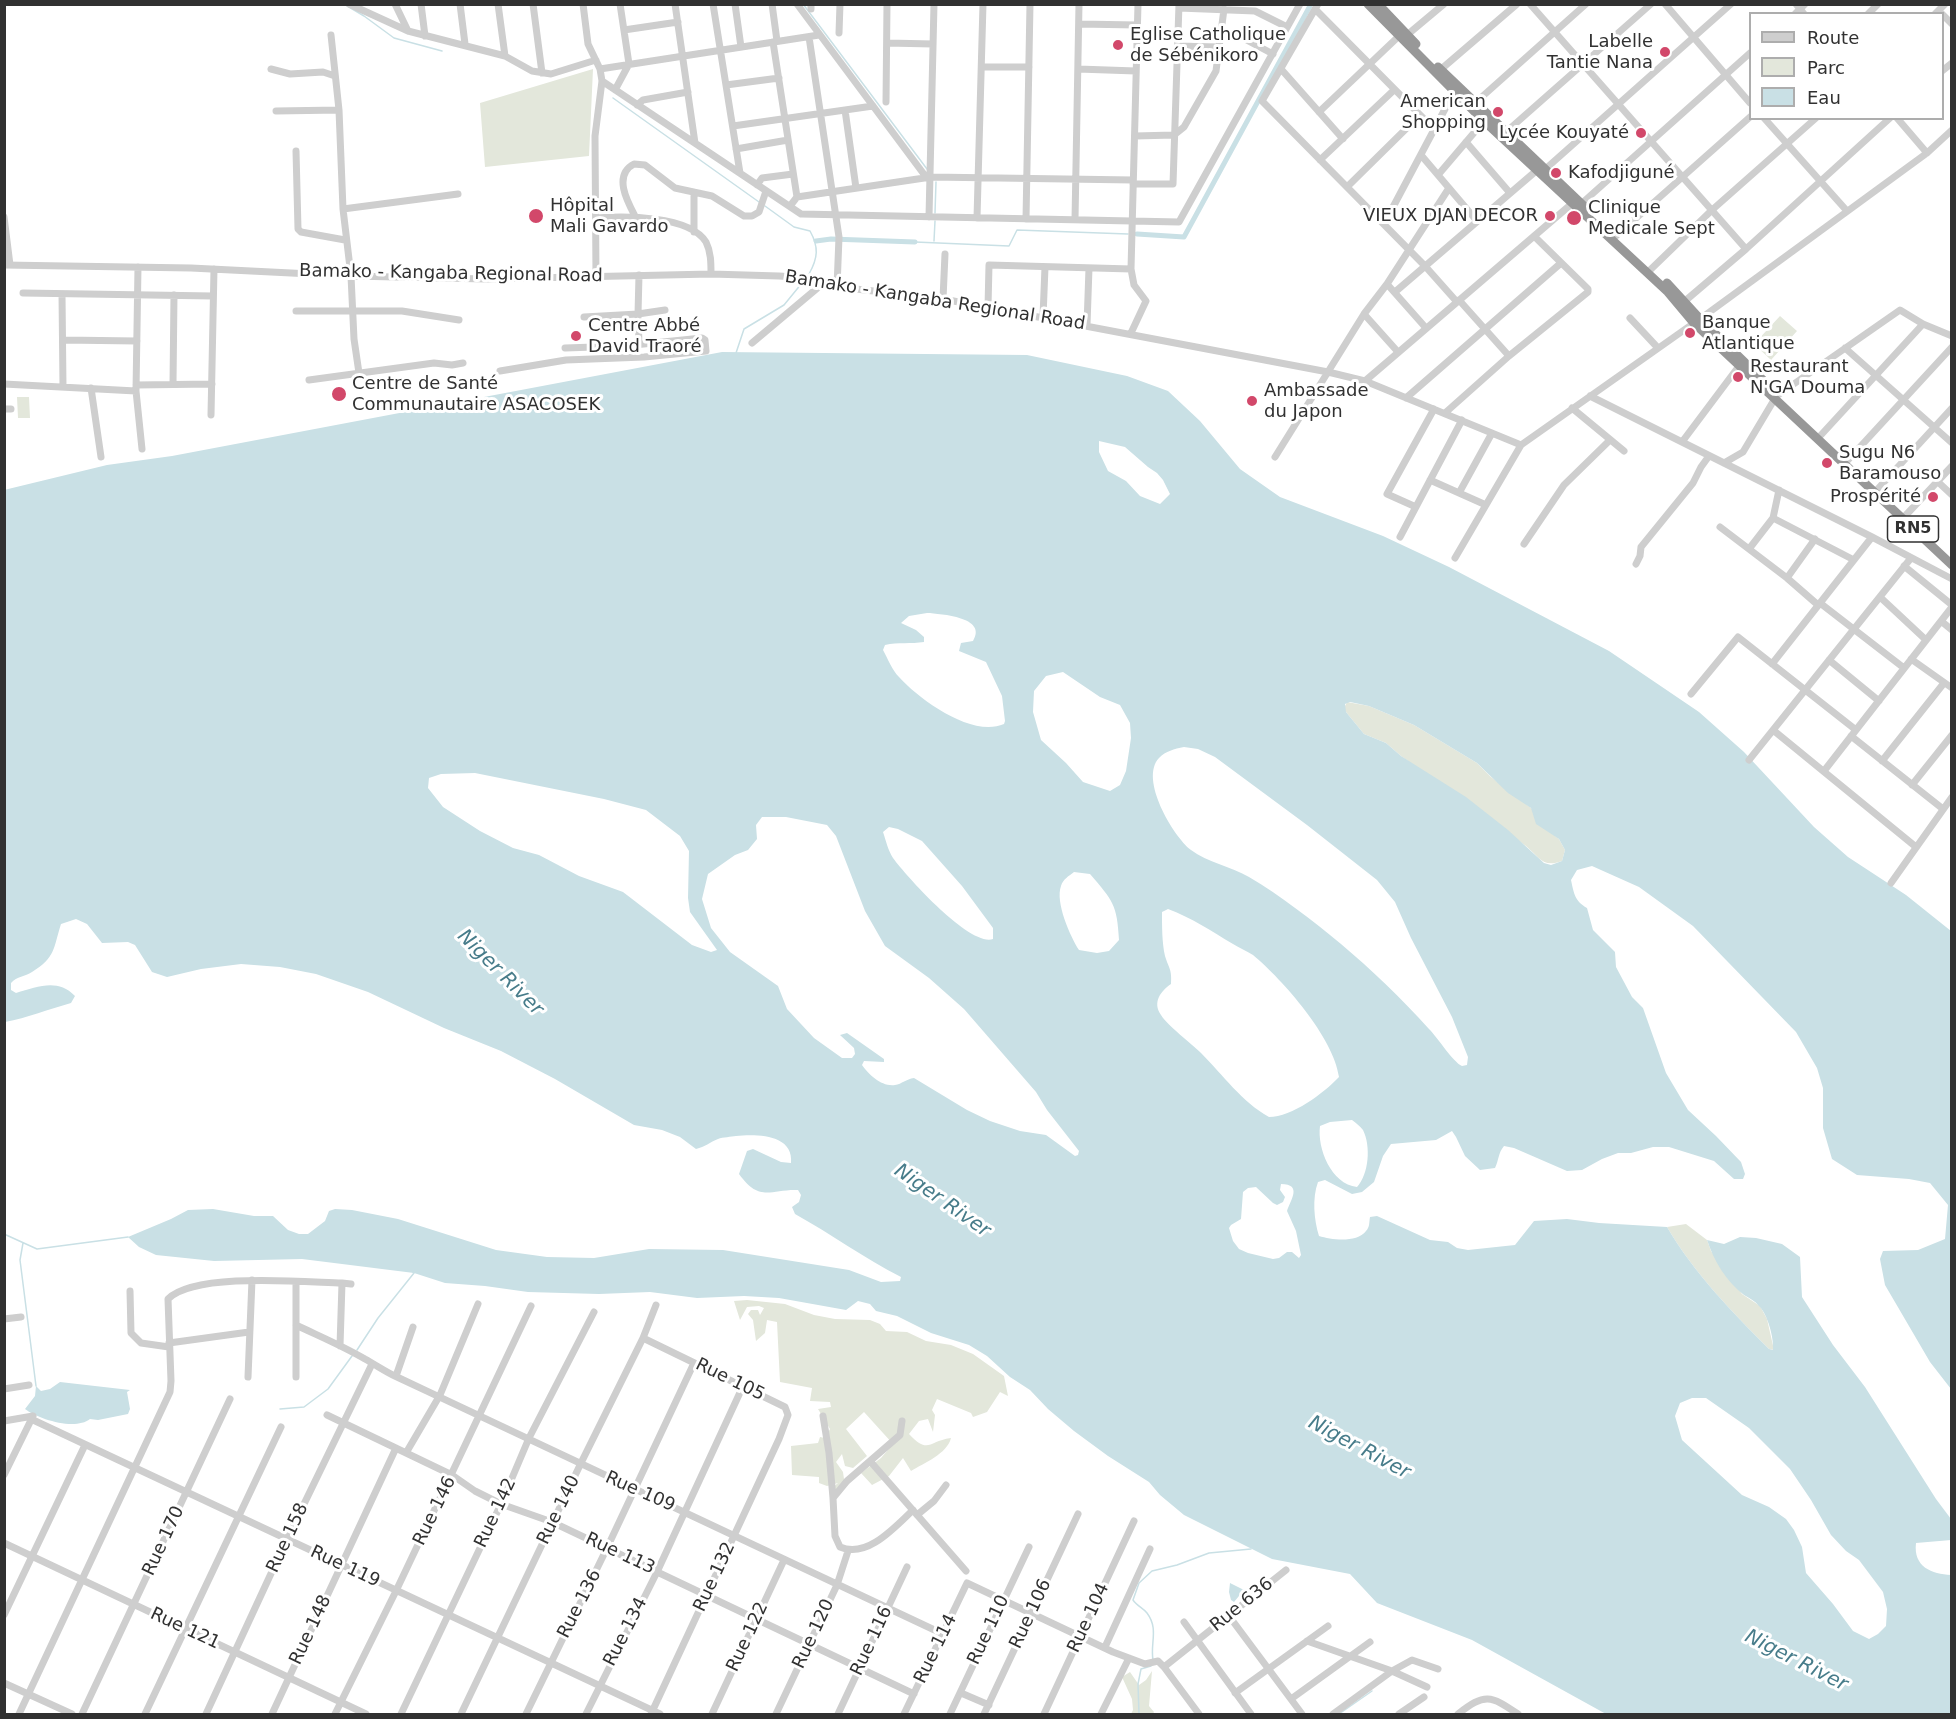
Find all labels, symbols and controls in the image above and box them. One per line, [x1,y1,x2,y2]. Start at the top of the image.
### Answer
legend [1749,12,1944,120]
place label: Eglise Catholique de Sébénikoro [1130,24,1286,66]
text: Route [1807,27,1859,48]
place label: Labelle Tantie Nana [1547,31,1653,74]
marker: Eglise Catholique de Sébénikoro [1111,38,1125,52]
marker: Labelle Tantie Nana [1658,45,1672,59]
text: Parc [1807,57,1845,78]
text: Eau [1807,87,1841,108]
place label: American Shopping [1400,91,1486,134]
marker: American Shopping [1491,105,1505,119]
place label: Lycée Kouyaté [1499,122,1629,144]
marker: Lycée Kouyaté [1634,126,1648,140]
place label: Kafodjiguné [1568,162,1675,184]
marker: Kafodjiguné [1549,166,1563,180]
place label: Hôpital Mali Gavardo [550,195,668,238]
place label: Clinique Medicale Sept [1588,197,1715,240]
place label: VIEUX DJAN DECOR [1363,205,1538,227]
marker: Hôpital Mali Gavardo [527,207,545,225]
marker: VIEUX DJAN DECOR [1543,209,1557,223]
marker: Clinique Medicale Sept [1565,209,1583,227]
street label: Bamako - Kangaba Regional Road [299,261,603,287]
street label: Bamako - Kangaba Regional Road [783,267,1087,335]
place label: Banque Atlantique [1702,312,1794,354]
place label: Centre Abbé David Traoré [588,315,702,358]
marker: Banque Atlantique [1683,326,1697,340]
marker: Centre Abbé David Traoré [569,329,583,343]
place label: Restaurant N'GA Douma [1750,356,1865,398]
marker: Restaurant N'GA Douma [1731,370,1745,384]
place label: Centre de Santé Communautaire ASACOSEK [352,373,600,416]
place label: Ambassade du Japon [1264,380,1369,422]
marker: Centre de Santé Communautaire ASACOSEK [330,385,348,403]
marker: Ambassade du Japon [1245,394,1259,408]
place label: Sugu N6 Baramouso [1839,442,1941,484]
marker: Sugu N6 Baramouso [1820,456,1834,470]
place label: Prospérité [1830,486,1921,508]
marker: Prospérité [1926,490,1940,504]
road number: RN5 [1888,516,1938,542]
water label: Niger River [452,925,548,1021]
water label: Niger River [889,1159,995,1243]
street label: Rue 105 [692,1354,768,1406]
water label: Niger River [1304,1411,1414,1485]
street label: Rue 109 [602,1467,678,1517]
street label: Rue 140 [533,1472,585,1548]
street label: Rue 146 [409,1473,461,1549]
street label: Rue 142 [471,1475,521,1551]
street label: Rue 158 [263,1500,313,1576]
street label: Rue 170 [139,1503,189,1579]
street label: Rue 113 [582,1529,658,1579]
street label: Rue 132 [690,1539,740,1615]
street label: Rue 119 [307,1542,383,1592]
street label: Rue 136 [554,1566,606,1642]
street label: Rue 636 [1206,1573,1278,1637]
street label: Rue 106 [1006,1576,1056,1652]
street label: Rue 104 [1064,1580,1114,1656]
street label: Rue 148 [286,1592,336,1668]
street label: Rue 110 [964,1592,1014,1668]
street label: Rue 134 [600,1594,652,1670]
street label: Rue 120 [789,1596,839,1672]
street label: Rue 122 [723,1599,773,1675]
street label: Rue 116 [847,1603,897,1679]
street label: Rue 121 [147,1604,223,1654]
street label: Rue 114 [910,1611,962,1687]
water label: Niger River [1741,1625,1851,1697]

